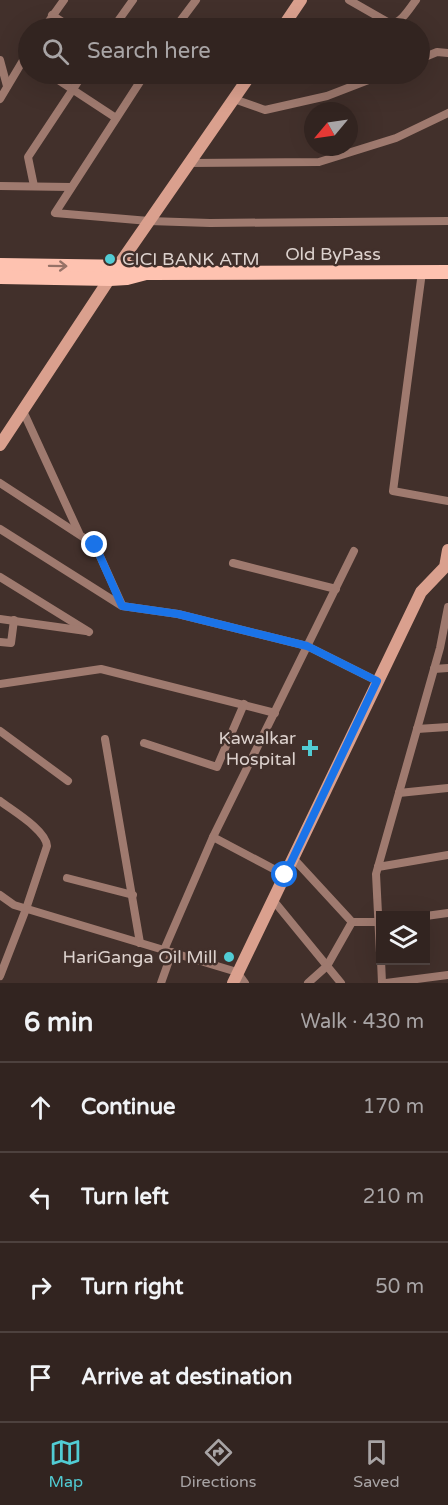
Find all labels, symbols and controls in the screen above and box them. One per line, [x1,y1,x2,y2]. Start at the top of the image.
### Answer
search box [18,18,430,84]
icon: search [39,35,72,68]
text: Search here [87,38,211,64]
north arrow [304,102,358,156]
street label: Old ByPass [285,243,381,265]
place label: CICI BANK ATM [122,248,260,270]
marker: CICI BANK ATM [103,252,117,266]
one-way arrow [48,260,68,271]
route end [81,531,107,557]
place label: Kawalkar Hospital [219,727,296,770]
marker: Kawalkar Hospital [301,739,319,757]
route start [271,861,297,887]
map controls [376,911,430,965]
button: layers [376,911,430,965]
place label: HariGanga Oil Mill [63,946,217,968]
marker: HariGanga Oil Mill [222,950,236,964]
text: 6 min [24,1007,93,1038]
text: Walk · 430 m [301,1010,424,1034]
icon: ahead [24,1091,57,1124]
text: Continue [81,1094,176,1120]
text: 170 m [363,1095,424,1119]
icon: left [24,1181,57,1214]
text: Turn left [81,1184,169,1210]
text: 210 m [363,1185,424,1209]
icon: right [24,1271,57,1304]
text: Turn right [81,1274,183,1300]
text: 50 m [375,1275,424,1299]
icon: arrive [24,1361,57,1394]
text: Arrive at destination [81,1364,292,1390]
tab: Map [48,1436,83,1492]
tab: Directions [180,1436,256,1492]
tab: Saved [353,1436,400,1492]

